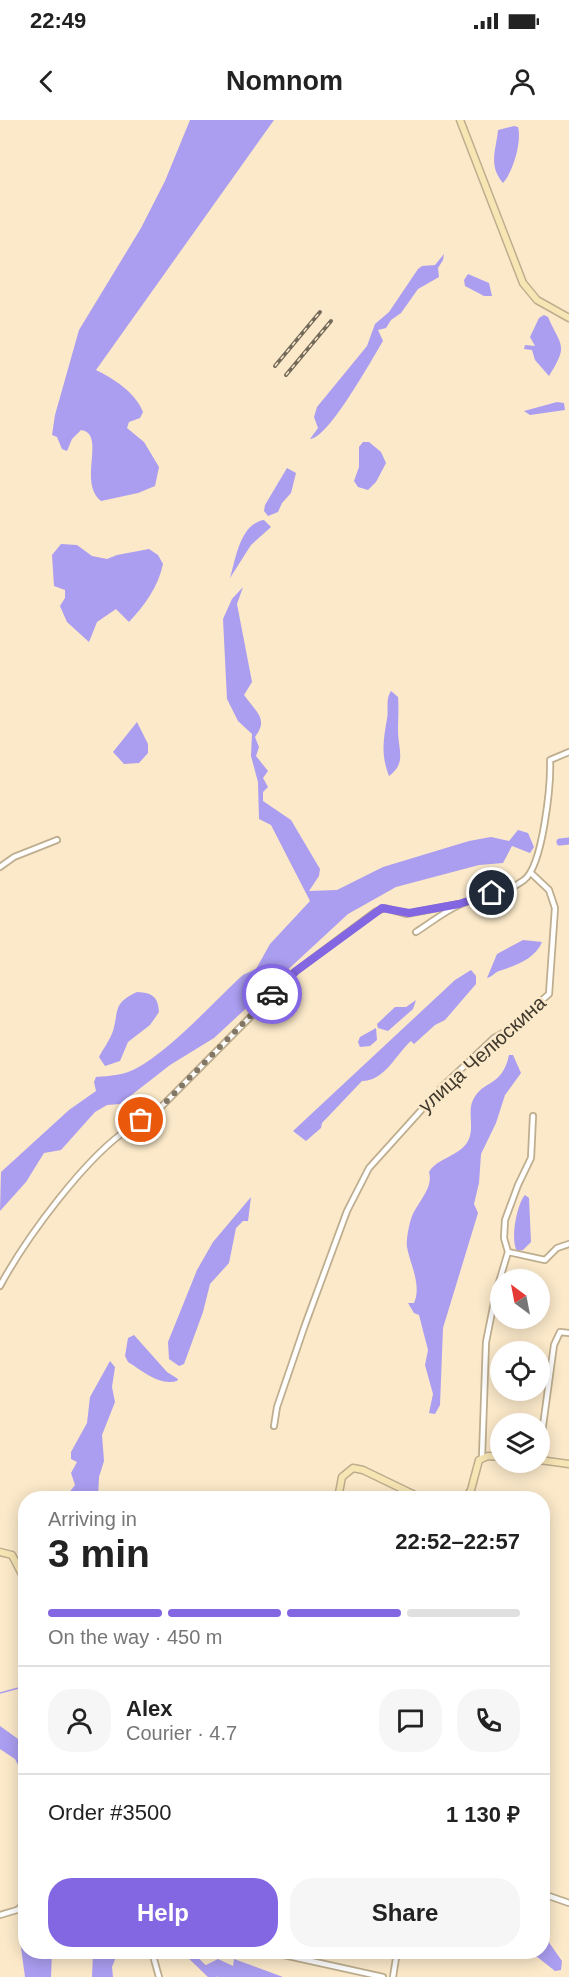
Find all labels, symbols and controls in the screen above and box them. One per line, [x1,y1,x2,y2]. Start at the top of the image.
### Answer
text: 22:49 [30,8,86,33]
icon: back [30,65,63,98]
icon: person [506,65,539,98]
text: Nomnom [226,66,343,96]
pin [466,867,517,918]
icon: home [475,876,508,909]
courier [242,964,302,1024]
icon: car [256,978,289,1011]
street label: улица Челюскина [414,991,551,1117]
pin [115,1094,166,1145]
icon: bag [124,1103,157,1136]
north arrow [490,1269,550,1329]
map controls [490,1269,550,1473]
button: locate [490,1341,550,1401]
button: layers [490,1413,550,1473]
text: Arriving in [48,1508,137,1530]
text: 22:52–22:57 [395,1529,520,1554]
text: 3 min [48,1532,150,1575]
text: On the way · 450 m [48,1626,223,1648]
button: person [48,1689,111,1752]
button: chat [379,1689,442,1752]
button: phone [457,1689,520,1752]
text: Alex [126,1696,172,1721]
text: Courier · 4.7 [126,1722,237,1744]
text: Order #3500 [48,1800,172,1825]
text: 1 130 ₽ [446,1802,520,1827]
button: Help [48,1878,278,1947]
button: Share [290,1878,520,1947]

